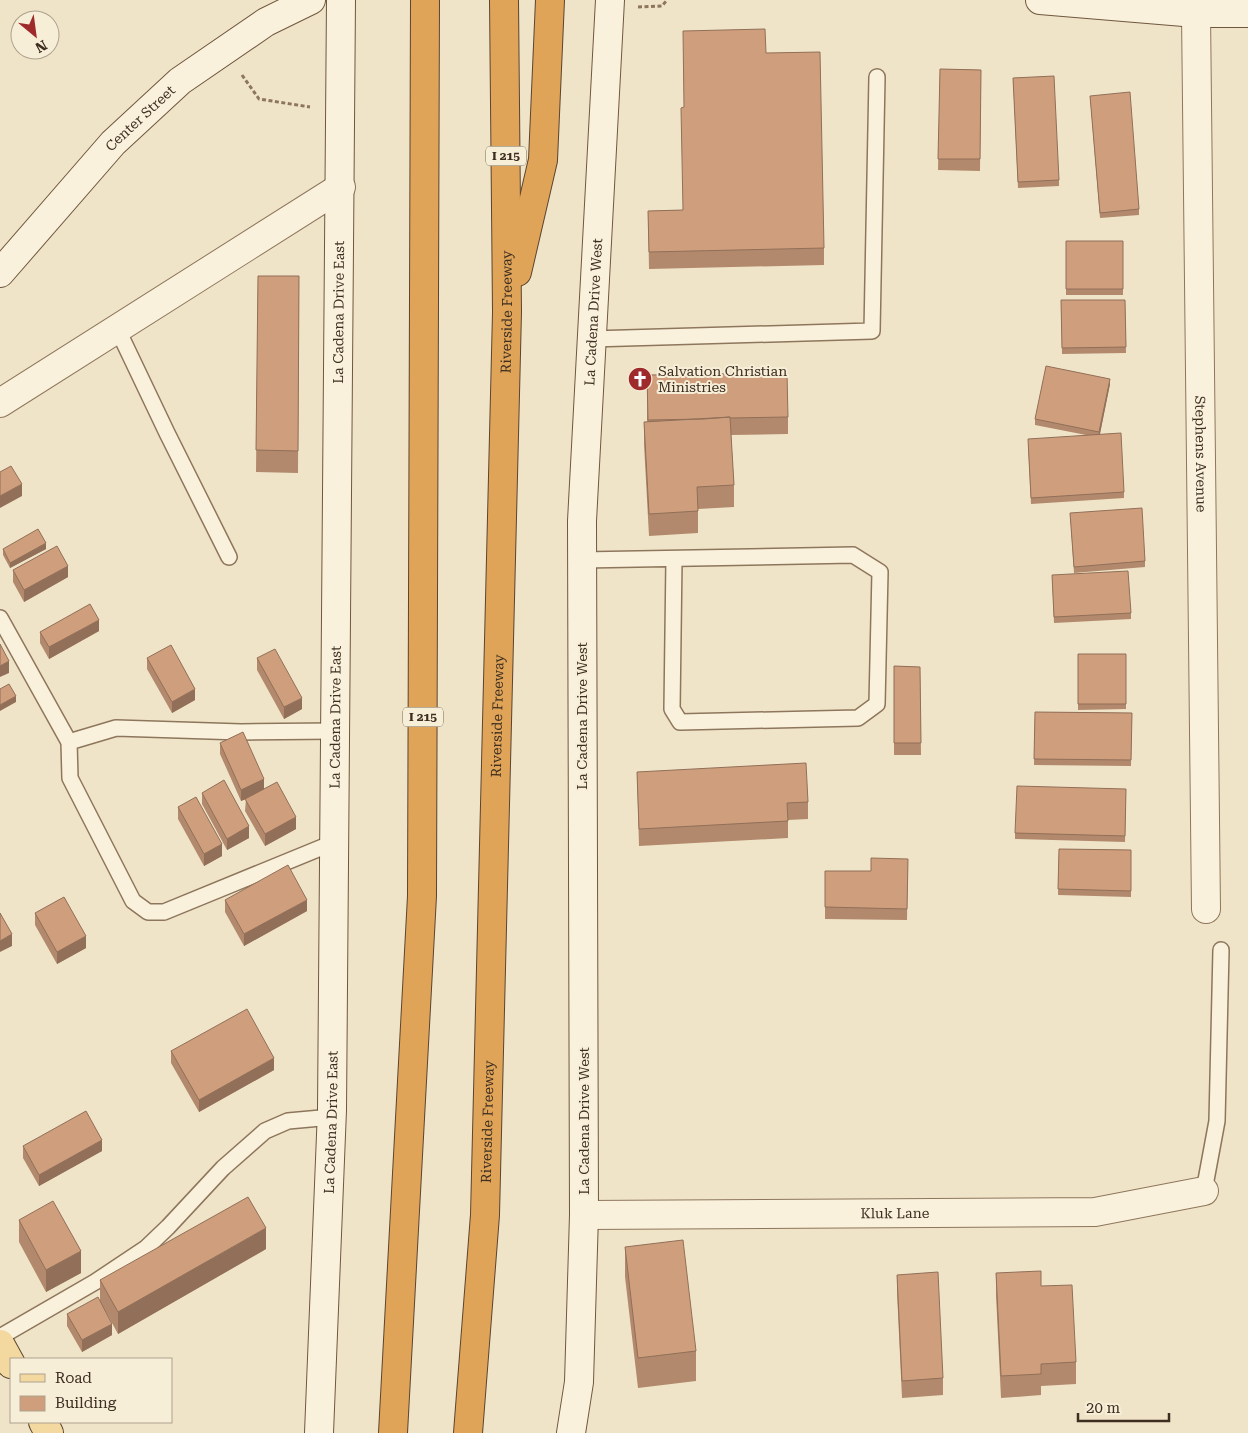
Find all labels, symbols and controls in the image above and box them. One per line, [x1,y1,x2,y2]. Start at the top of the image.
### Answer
north arrow [10,10,60,60]
text: N [33,37,50,56]
street label: Center Street [102,82,178,154]
road number: I 215 [486,146,526,166]
street label: La Cadena Drive West [581,238,605,386]
street label: La Cadena Drive East [330,241,347,384]
street label: Riverside Freeway [498,250,515,374]
place label: Salvation Christian Ministries [658,363,787,395]
church icon: Salvation Christian Ministries [627,366,653,392]
street label: Stephens Avenue [1192,395,1210,513]
street label: La Cadena Drive West [574,642,590,790]
street label: La Cadena Drive East [327,646,344,789]
street label: Riverside Freeway [488,653,507,777]
road number: I 215 [403,708,443,726]
street label: La Cadena Drive West [576,1047,592,1195]
street label: La Cadena Drive East [321,1051,340,1194]
street label: Riverside Freeway [478,1059,497,1183]
street label: Kluk Lane [861,1205,930,1221]
legend [10,1358,172,1423]
text: Road [55,1369,92,1387]
scale bar [1078,1390,1169,1422]
text: Building [55,1394,117,1412]
text: 20 m [1086,1399,1121,1417]

